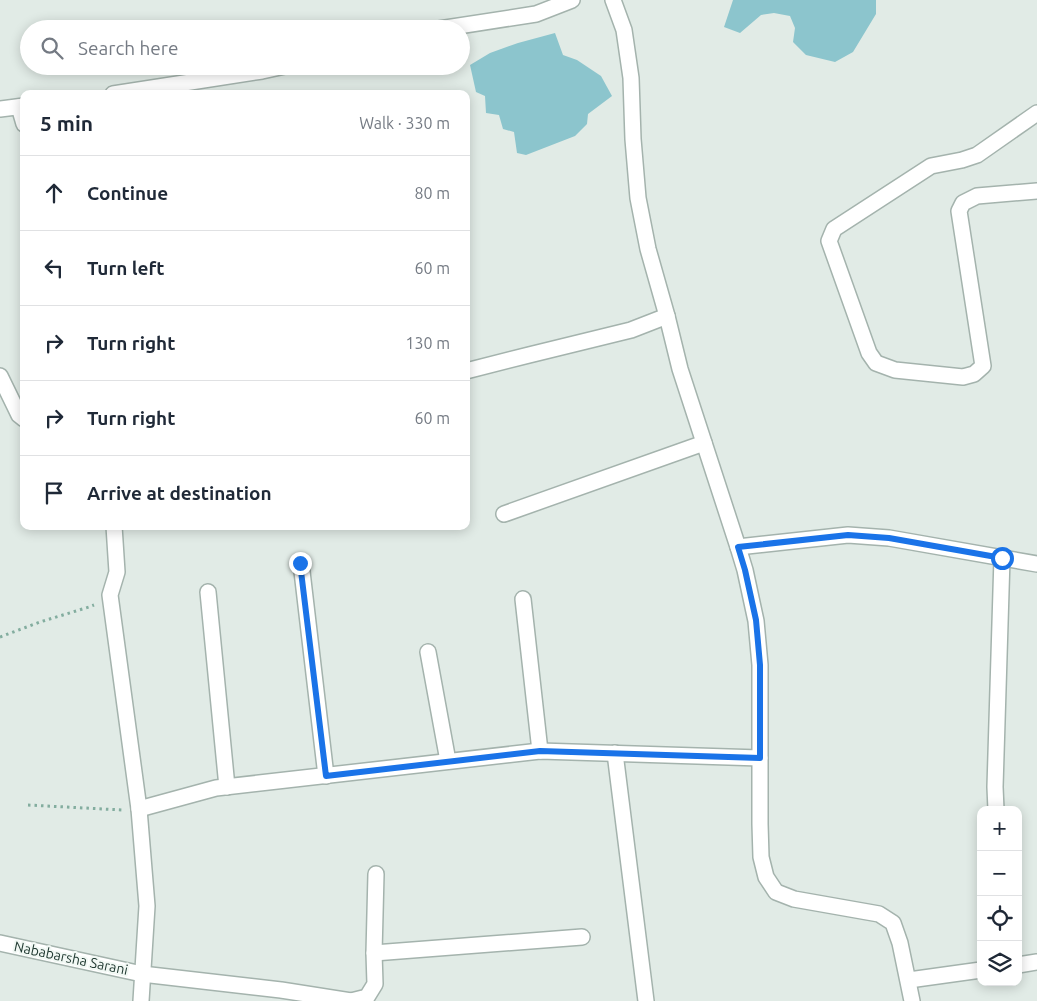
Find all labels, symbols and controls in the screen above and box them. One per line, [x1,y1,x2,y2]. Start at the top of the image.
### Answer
search box [20,20,470,75]
icon: search [38,34,66,62]
text: Search here [78,37,178,59]
text: 5 min [40,111,93,135]
text: Walk · 330 m [359,114,450,132]
icon: ahead [40,179,68,207]
text: Continue [87,182,168,204]
text: 80 m [414,184,450,202]
icon: left [40,254,68,282]
text: Turn left [87,257,165,279]
text: 60 m [414,259,450,277]
icon: right [40,329,68,357]
text: Turn right [87,332,175,354]
text: 130 m [405,334,450,352]
icon: right [40,404,68,432]
text: Turn right [87,407,175,429]
text: 60 m [414,409,450,427]
icon: arrive [40,479,68,507]
text: Arrive at destination [87,482,272,504]
route start [991,547,1014,570]
route end [289,552,312,575]
map controls [977,806,1022,986]
button: + [977,806,1022,851]
button: − [977,851,1022,896]
button: locate [977,896,1022,941]
street label: Nababarsha Sarani [13,938,129,978]
button: layers [977,941,1022,986]

